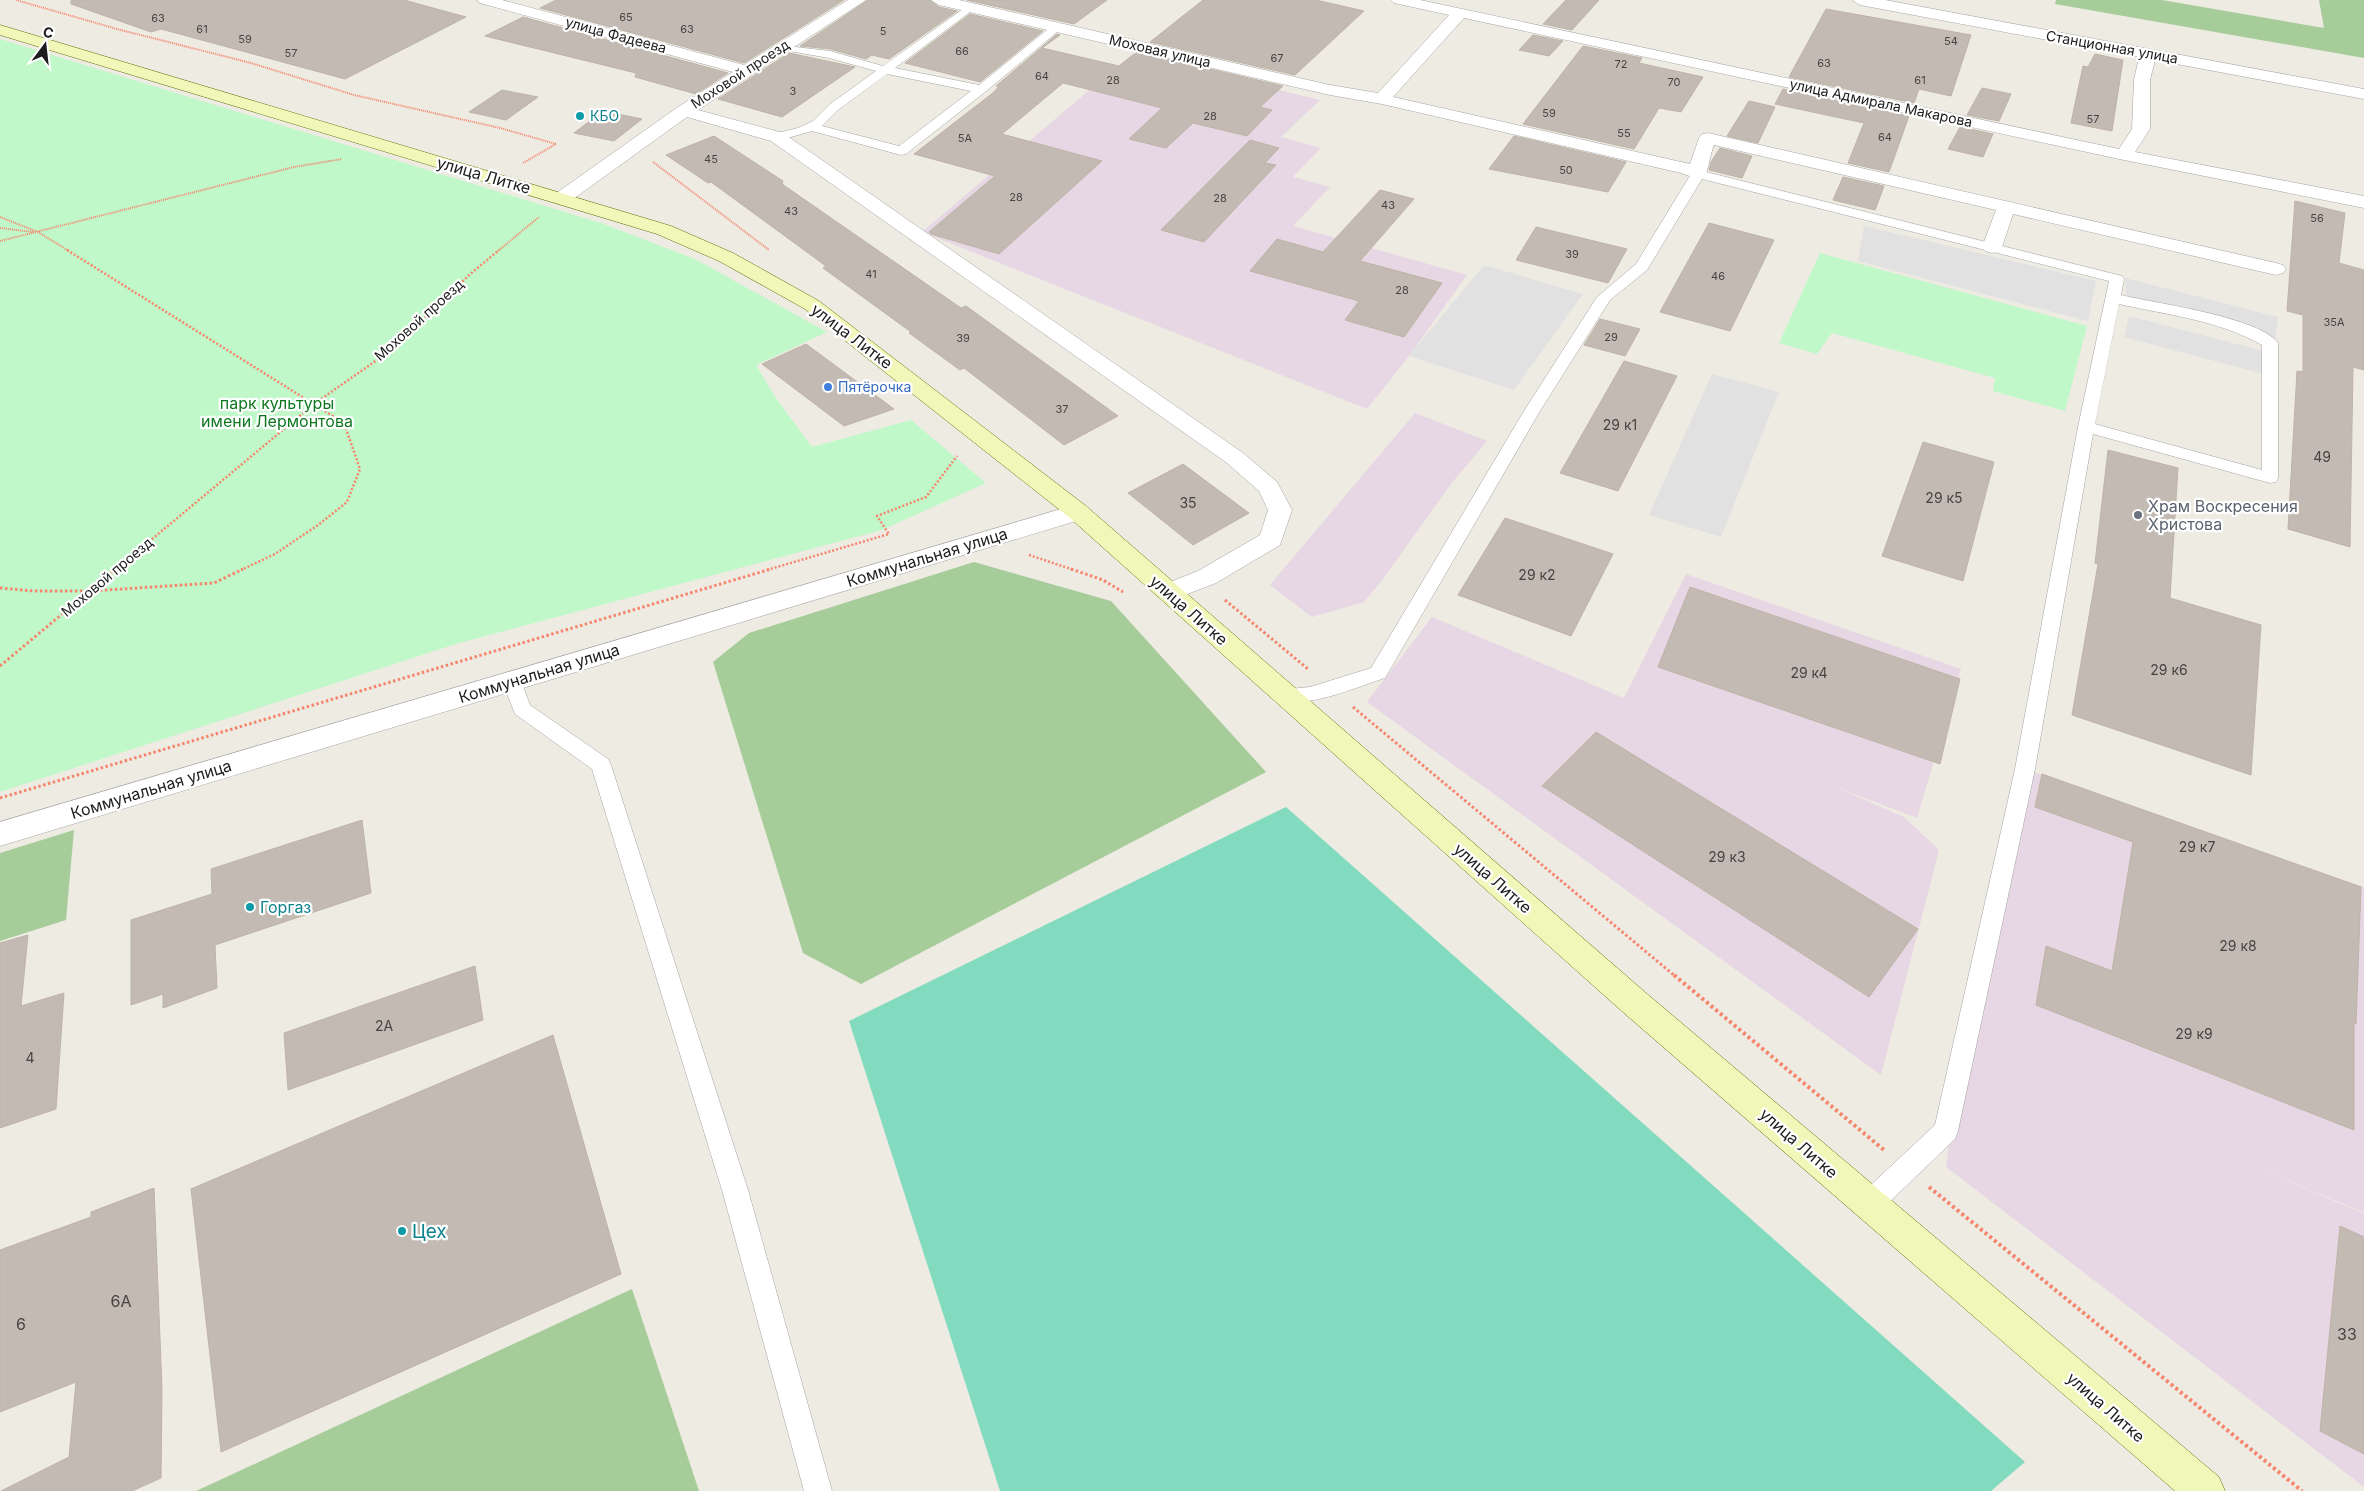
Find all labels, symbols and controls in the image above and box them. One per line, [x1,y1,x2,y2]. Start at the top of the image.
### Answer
house number: 65 [619,10,633,24]
house number: 63 [151,11,165,25]
street label: улица Фадеева [564,13,669,56]
north arrow [20,20,70,70]
text: С [41,22,56,42]
house number: 61 [196,22,208,36]
house number: 63 [680,22,694,36]
house number: 5 [880,24,887,38]
street label: Станционная улица [2045,27,2179,66]
street label: Моховая улица [1108,31,1213,70]
house number: 59 [238,32,252,46]
house number: 54 [1944,34,1958,48]
street label: Моховой проезд [687,35,792,112]
house number: 66 [955,44,969,58]
house number: 57 [285,46,297,60]
house number: 67 [1270,51,1284,65]
house number: 63 [1817,56,1831,70]
house number: 72 [1615,57,1627,71]
house number: 64 [1035,69,1049,83]
house number: 28 [1106,73,1120,87]
house number: 61 [1914,73,1926,87]
house number: 70 [1668,75,1681,89]
street label: улица Адмирала Макарова [1788,75,1974,130]
house number: 3 [790,84,797,98]
house number: 59 [1542,106,1556,120]
place label: КБО [590,107,619,124]
house number: 28 [1203,109,1217,123]
marker: КБО [574,110,586,122]
house number: 57 [2087,112,2099,126]
house number: 55 [1617,126,1631,140]
house number: 64 [1878,130,1892,144]
house number: 5А [958,131,973,145]
street label: улица Литке [435,152,533,198]
house number: 45 [704,152,718,166]
house number: 50 [1559,163,1573,177]
house number: 28 [1009,190,1023,204]
house number: 28 [1213,191,1227,205]
house number: 43 [1381,198,1395,212]
house number: 43 [784,204,798,218]
house number: 56 [2310,211,2324,225]
house number: 39 [1565,247,1579,261]
house number: 41 [865,267,877,281]
house number: 46 [1711,269,1725,283]
street label: Моховой проезд [371,275,467,364]
house number: 28 [1395,283,1409,297]
street label: улица Литке [807,299,897,373]
house number: 35А [2323,315,2345,329]
house number: 29 [1604,330,1618,344]
house number: 39 [956,331,970,345]
place label: Пятёрочка [838,378,911,395]
marker: Пятёрочка [822,381,834,393]
park label: парк культуры имени Лермонтова [201,393,353,431]
house number: 37 [1055,402,1069,416]
house number: 29 к1 [1603,416,1637,433]
house number: 49 [2313,448,2331,465]
house number: 29 к5 [1925,489,1963,506]
house number: 35 [1179,494,1197,511]
place label: Храм Воскресения Христова [2148,496,2298,534]
marker: Храм Воскресения Христова [2132,509,2144,521]
street label: Коммунальная улица [844,523,1010,591]
street label: Моховой проезд [58,533,156,620]
house number: 29 к2 [1518,566,1556,583]
street label: улица Литке [1146,571,1232,649]
street label: Коммунальная улица [456,639,622,707]
house number: 29 к6 [2150,661,2188,678]
house number: 29 к4 [1790,664,1828,681]
street label: Коммунальная улица [68,755,234,823]
house number: 29 к7 [2179,838,2215,855]
street label: улица Литке [1450,839,1536,917]
house number: 29 к3 [1708,848,1746,865]
place label: Горгаз [260,897,311,917]
marker: Горгаз [244,901,256,913]
house number: 29 к8 [2219,937,2257,954]
house number: 2А [375,1017,393,1034]
house number: 29 к9 [2175,1025,2213,1042]
house number: 4 [25,1049,35,1066]
street label: улица Литке [1756,1104,1842,1182]
place label: Цех [412,1220,447,1243]
marker: Цех [396,1225,408,1237]
house number: 6А [111,1291,131,1311]
house number: 6 [16,1314,26,1334]
house number: 33 [2337,1324,2357,1344]
street label: улица Литке [2063,1368,2149,1446]

